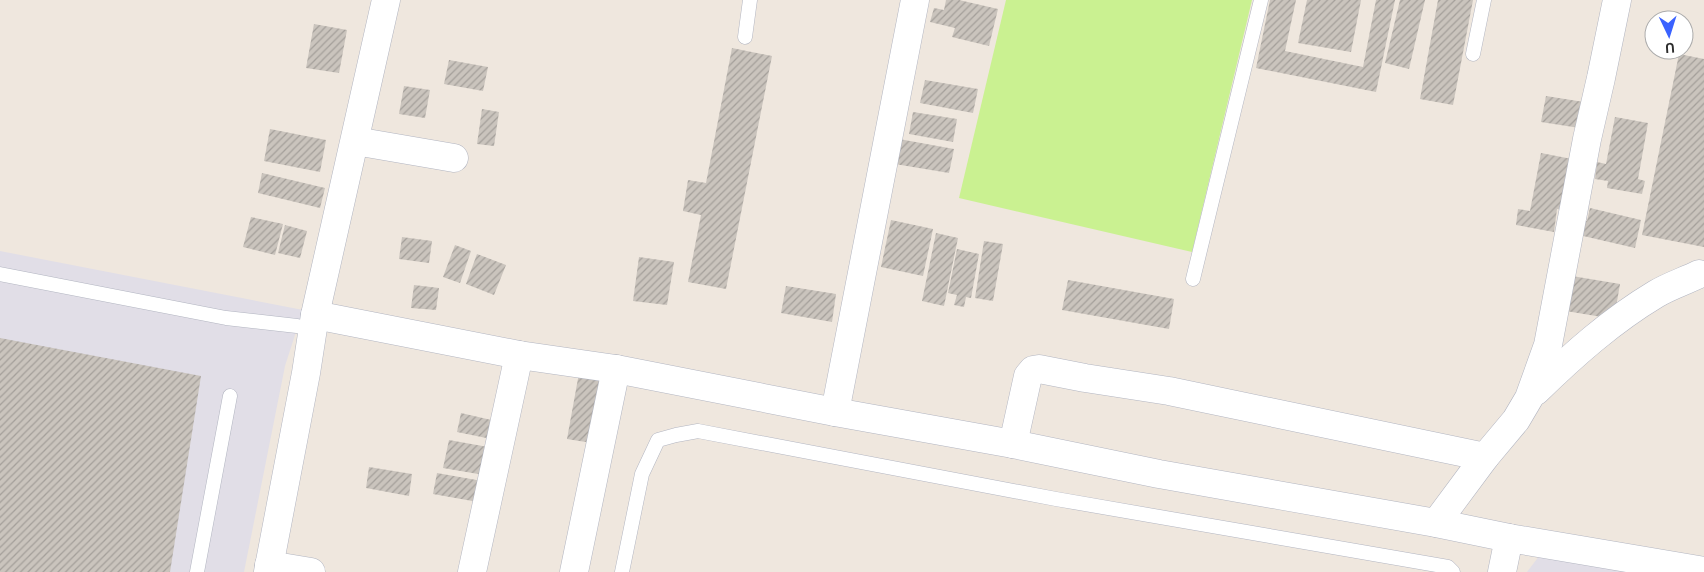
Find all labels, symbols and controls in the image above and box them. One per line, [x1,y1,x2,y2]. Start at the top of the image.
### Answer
north arrow [1644,10,1694,60]
text: U [1664,40,1675,56]

